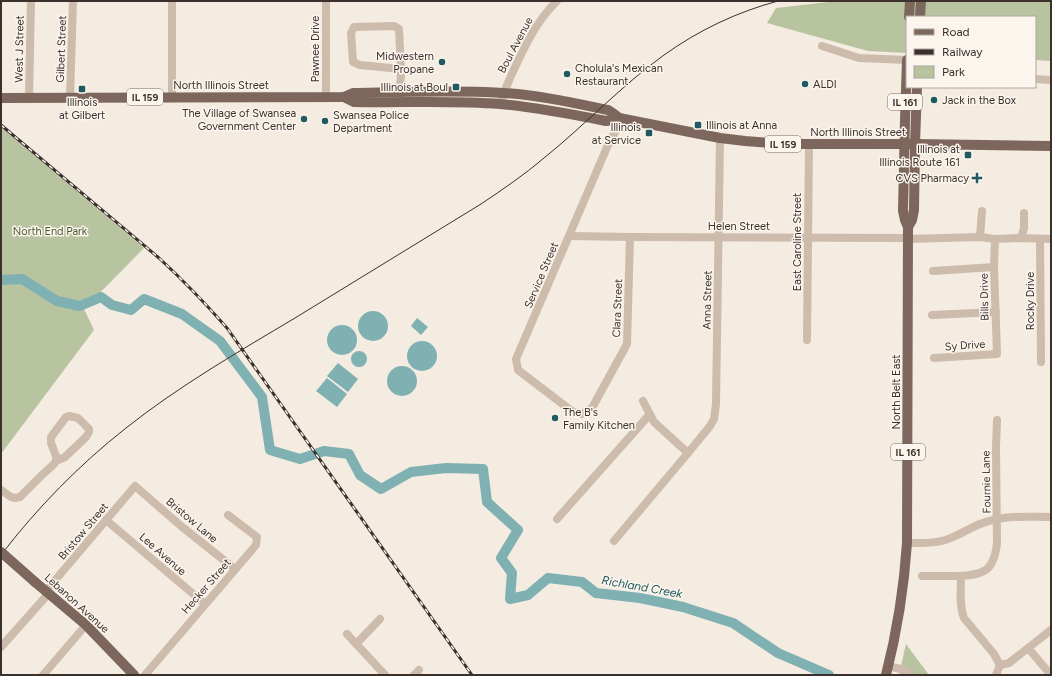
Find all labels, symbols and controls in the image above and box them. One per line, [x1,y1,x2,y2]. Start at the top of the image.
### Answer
street label: West J Street [12,15,27,83]
street label: Gilbert Street [54,15,69,83]
street label: Boul Avenue [495,15,536,75]
street label: Pawnee Drive [309,16,322,82]
legend [906,16,1036,88]
text: Road [942,25,970,39]
text: Railway [942,45,983,59]
place label: Midwestern Propane [376,50,434,76]
marker: Midwestern Propane [437,57,447,67]
place label: Cholula's Mexican Restaurant [575,62,663,88]
text: Park [942,65,965,79]
marker: Cholula's Mexican Restaurant [562,69,572,79]
place label: ALDI [813,78,837,91]
street label: North Illinois Street [173,79,269,92]
marker: ALDI [800,79,810,89]
place label: Illinois at Boul [381,81,448,94]
marker: Illinois at Boul [451,82,461,92]
marker: Illinois at Gilbert [77,84,87,94]
road number: IL 159 [127,89,163,105]
road number: IL 161 [888,94,922,110]
place label: Jack in the Box [942,94,1017,107]
marker: Jack in the Box [929,95,939,105]
place label: Illinois at Gilbert [59,96,105,122]
place label: The Village of Swansea Government Center [182,107,296,133]
place label: Swansea Police Department [333,109,409,135]
marker: The Village of Swansea Government Center [299,114,309,124]
marker: Swansea Police Department [320,116,330,126]
place label: Illinois at Anna [706,119,777,132]
marker: Illinois at Anna [693,120,703,130]
place label: Illinois at Service [592,121,641,147]
street label: North Illinois Street [810,126,906,139]
marker: Illinois at Service [644,128,654,138]
road number: IL 159 [765,136,801,152]
place label: Illinois at Illinois Route 161 [879,143,960,169]
marker: Illinois at Illinois Route 161 [963,150,973,160]
place label: CVS Pharmacy [896,172,969,185]
marker: CVS Pharmacy [972,173,982,183]
street label: East Caroline Street [791,193,804,291]
street label: Helen Street [708,220,770,233]
park label: North End Park [13,225,88,238]
street label: Service Street [522,240,561,310]
street label: Anna Street [700,270,715,330]
street label: Rocky Drive [1024,272,1037,330]
street label: Bills Drive [978,273,991,321]
street label: Clara Street [610,278,625,338]
street label: Sy Drive [944,338,986,353]
street label: North Belt East [890,354,903,430]
place label: The B's Family Kitchen [563,406,635,432]
marker: The B's Family Kitchen [550,413,560,423]
road number: IL 161 [891,444,925,460]
street label: Fournie Lane [979,450,994,514]
street label: Bristow Lane [163,495,220,546]
street label: Bristow Street [56,500,111,563]
street label: Lee Avenue [137,531,189,578]
street label: Hecker Street [179,556,234,617]
street label: Lebanon Avenue [42,571,112,636]
water label: Richland Creek [601,573,685,601]

